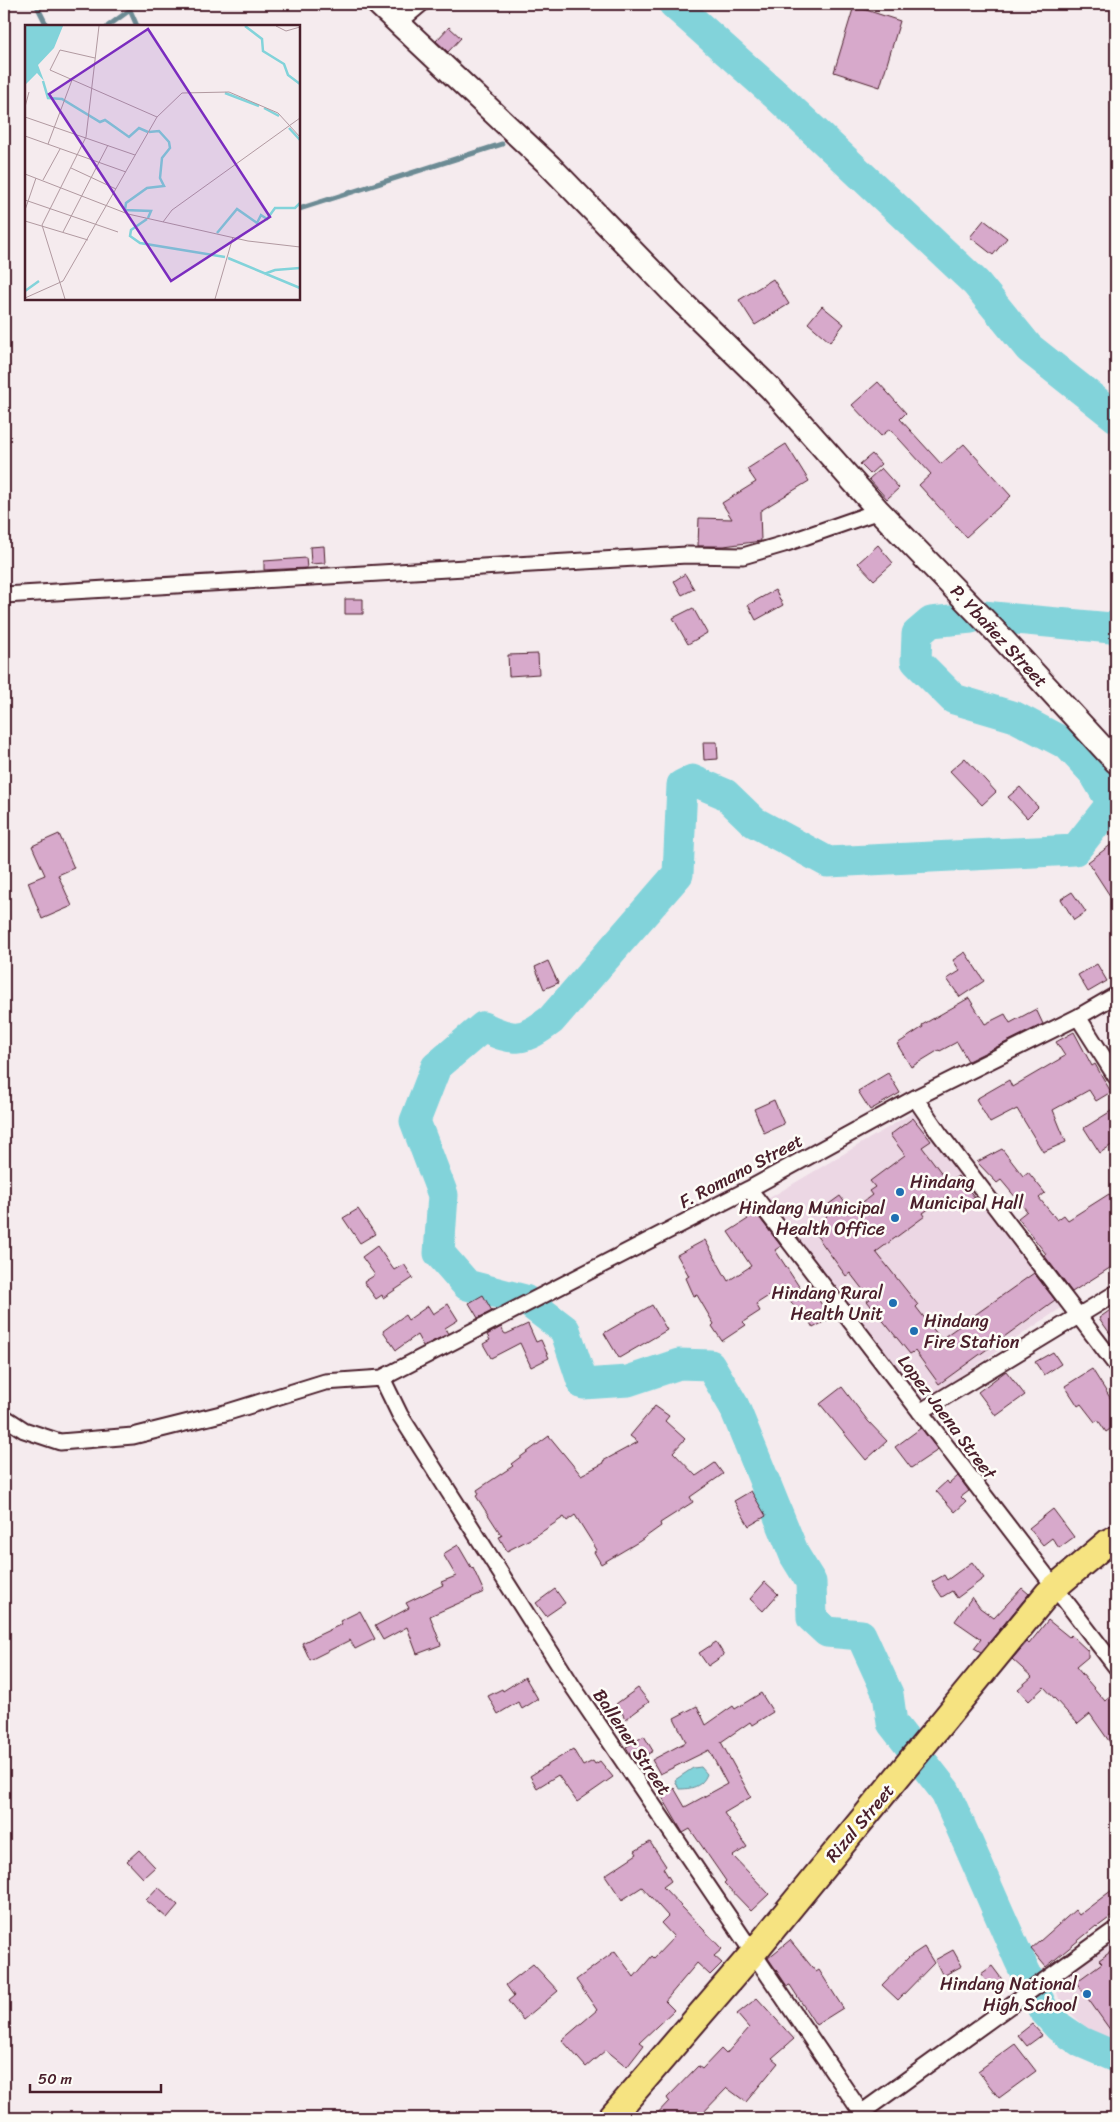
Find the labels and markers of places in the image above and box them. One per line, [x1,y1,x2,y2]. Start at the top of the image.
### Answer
place label: Hindang Municipal Hall [910,1166,1024,1219]
marker: Hindang Municipal Hall [894,1186,906,1198]
place label: Hindang Municipal Health Office [739,1192,886,1245]
marker: Hindang Municipal Health Office [889,1212,901,1224]
place label: Hindang Rural Health Unit [771,1277,884,1330]
marker: Hindang Rural Health Unit [887,1297,899,1309]
place label: Hindang Fire Station [924,1305,1020,1358]
marker: Hindang Fire Station [908,1325,920,1337]
place label: Hindang National High School [940,1968,1078,2021]
marker: Hindang National High School [1081,1988,1093,2000]

